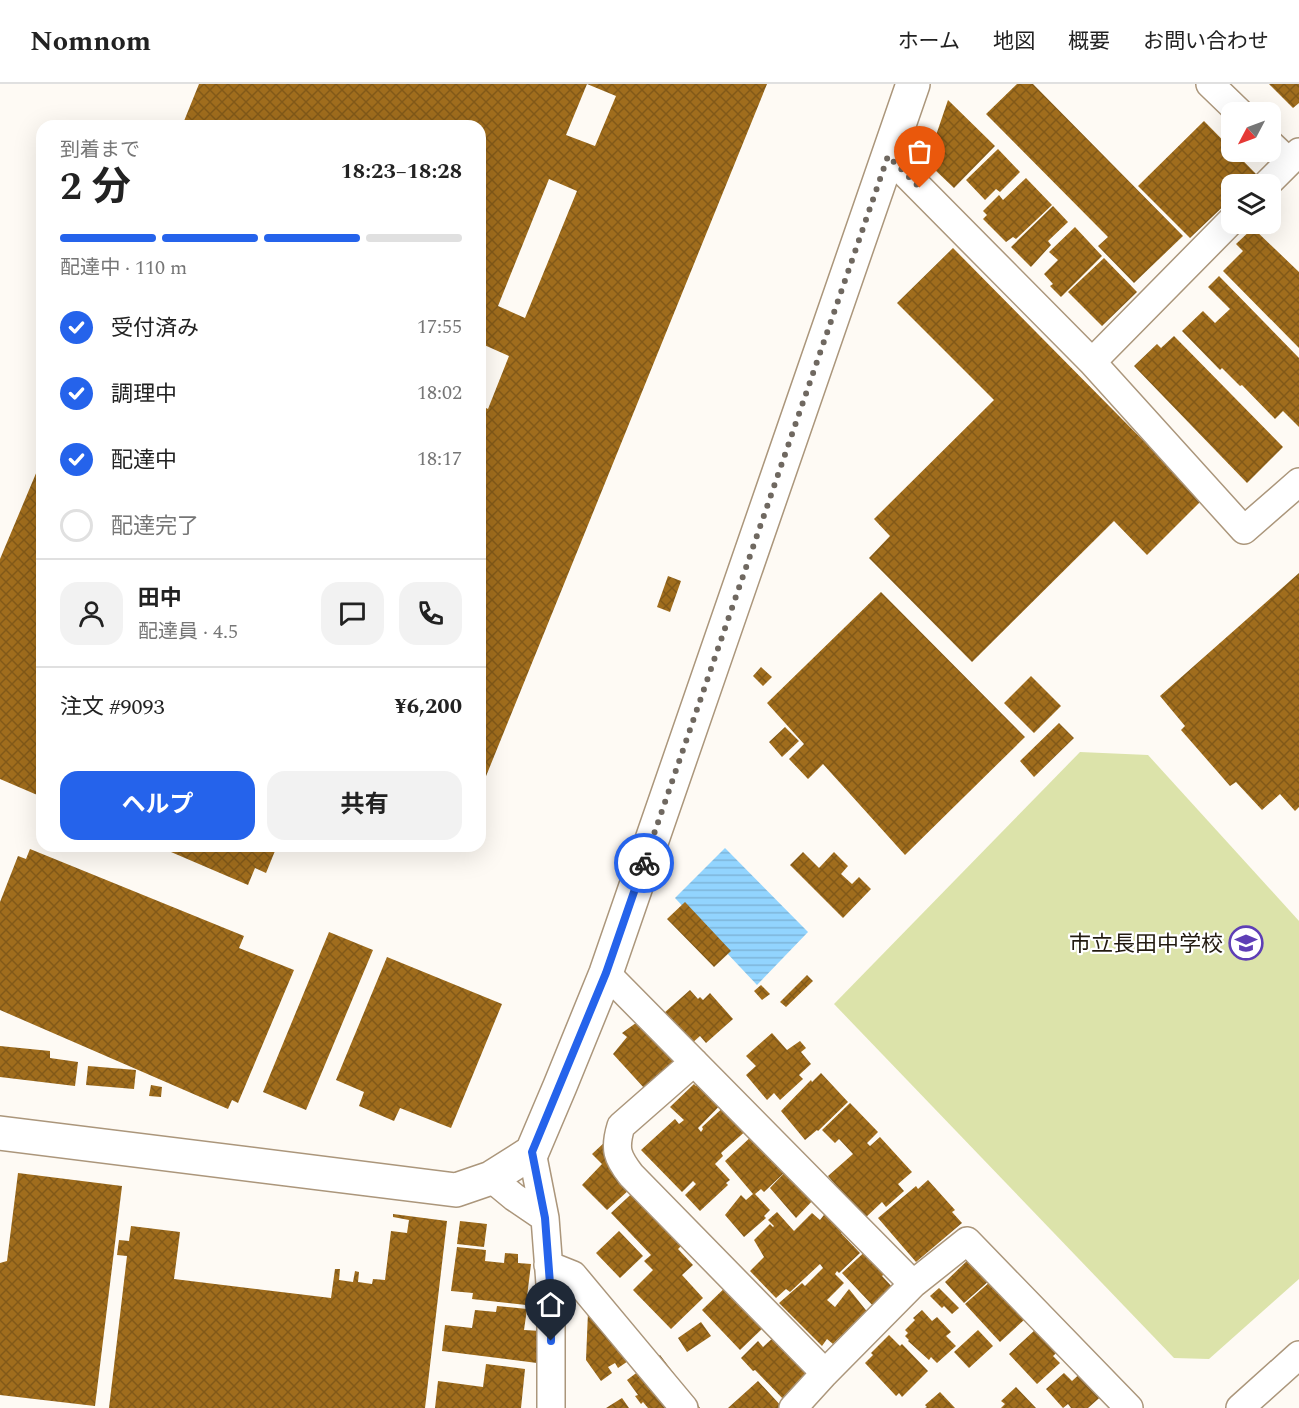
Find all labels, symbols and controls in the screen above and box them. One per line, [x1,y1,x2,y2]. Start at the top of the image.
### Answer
text: Nomnom [30,20,151,63]
text: ホーム [898,26,960,58]
text: 地図 [993,26,1035,58]
text: 概要 [1068,26,1110,58]
text: お問い合わせ [1143,26,1269,58]
north arrow [1221,102,1281,162]
map controls [1221,102,1281,234]
pin [894,126,945,188]
text: 到着まで [60,135,140,165]
icon: bag [903,135,936,168]
text: 18:23–18:28 [340,155,462,188]
text: 2 分 [60,158,131,217]
button: layers [1221,174,1281,234]
text: 配達中 · 110 m [60,253,187,283]
icon: check [60,311,93,344]
text: 受付済み [111,312,199,345]
text: 17:55 [417,312,462,342]
icon: check [60,377,93,410]
text: 調理中 [111,378,177,411]
text: 18:02 [417,378,462,408]
icon: check [60,443,93,476]
text: 配達中 [111,444,177,477]
text: 18:17 [417,444,462,474]
text: 配達完了 [111,510,199,543]
button: person [60,582,123,645]
text: 田中 [138,582,182,615]
button: chat [321,582,384,645]
button: phone [399,582,462,645]
text: 配達員 · 4.5 [138,617,238,647]
text: ¥6,200 [394,690,462,723]
text: 注文 #9093 [60,691,165,724]
button: ヘルプ [60,771,255,840]
button: 共有 [267,771,462,840]
courier [614,833,674,893]
icon: bike [628,847,661,880]
school or university icon: 市立長田中学校 [1228,925,1264,961]
place label: 市立長田中学校 [1069,928,1223,961]
pin [525,1279,576,1341]
icon: home [534,1288,567,1321]

